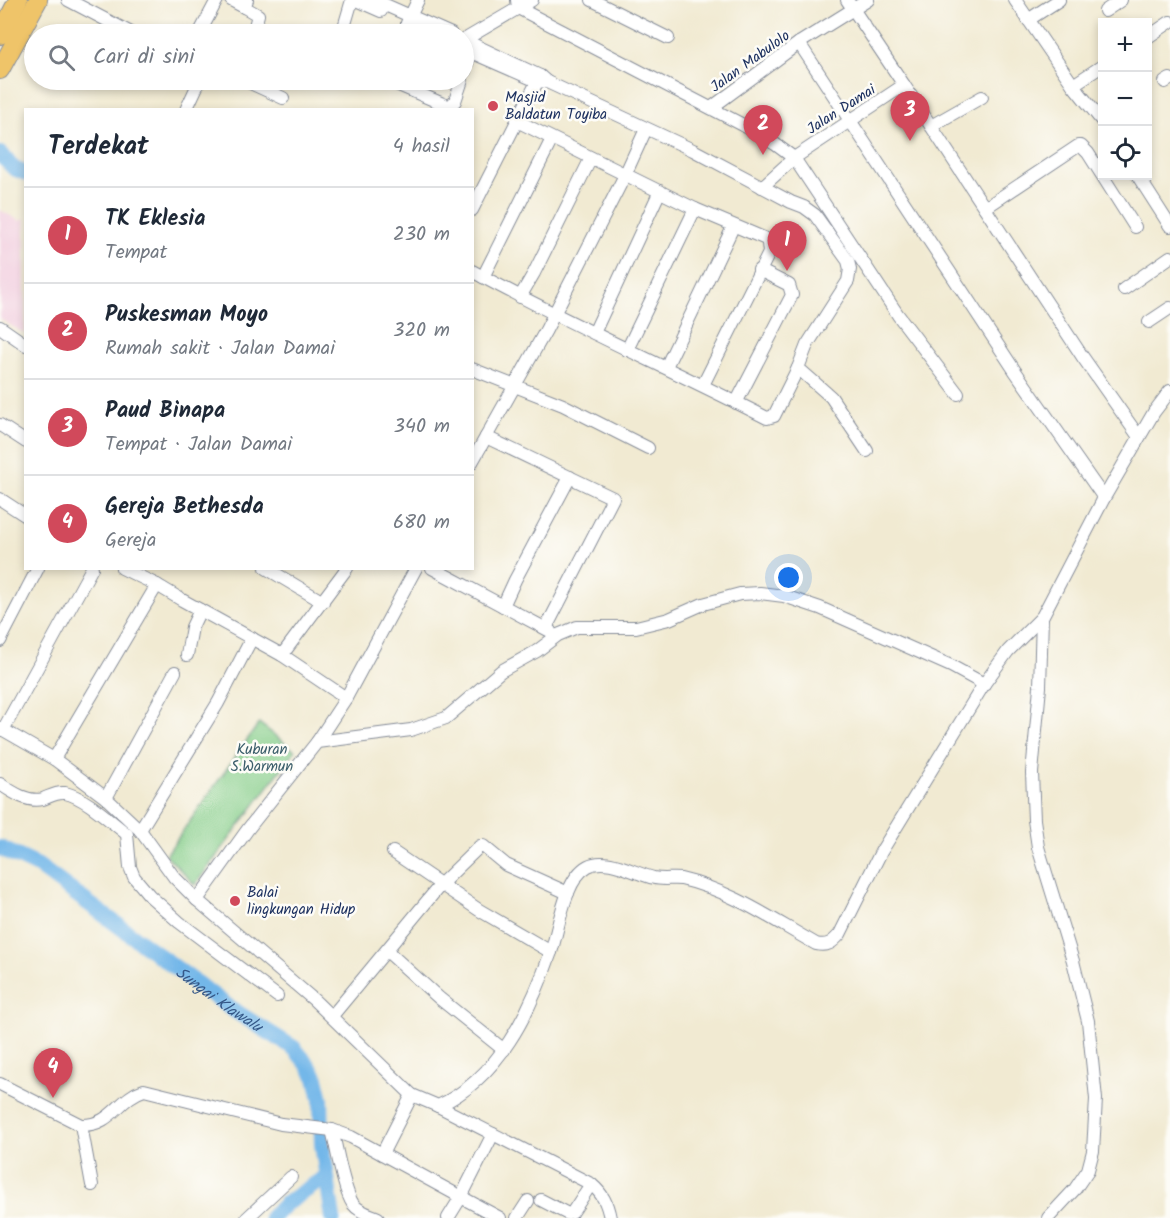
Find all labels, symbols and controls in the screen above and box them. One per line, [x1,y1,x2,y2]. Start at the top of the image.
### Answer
map controls [1098,18,1152,180]
button: + [1098,18,1152,72]
search box [24,24,474,90]
street label: Jalan Mabulolo [706,24,796,99]
text: Cari di sini [93,40,194,75]
icon: search [45,41,78,74]
button: − [1098,72,1152,126]
street label: Jalan Damai [802,78,882,141]
place label: Masjid Baldatun Toyiba [505,86,607,127]
pin: 3 [890,92,930,141]
marker: Masjid Baldatun Toyiba [486,99,500,113]
pin: 2 [744,106,783,155]
text: Terdekat [48,126,149,168]
button: locate [1098,126,1152,180]
text: 4 hasil [393,131,450,163]
text: TK Eklesia [105,202,205,237]
text: 1 [64,219,71,251]
text: 230 m [393,219,450,251]
pin: 1 [768,222,806,271]
text: Tempat [105,237,167,269]
text: Puskesman Moyo [105,298,268,333]
text: 2 [62,315,73,347]
text: 320 m [393,315,450,347]
text: Rumah sakit · Jalan Damai [105,333,335,365]
text: Paud Binapa [105,394,225,429]
text: 3 [62,411,73,443]
text: 340 m [394,411,450,443]
text: Tempat · Jalan Damai [105,429,292,461]
text: Gereja Bethesda [105,490,264,525]
text: 4 [62,507,73,539]
text: 680 m [393,507,450,539]
text: Gereja [105,525,156,557]
your location [774,563,803,592]
park label: Kuburan S.Warmun [231,738,293,779]
place label: Balai lingkungan Hidup [247,881,355,922]
marker: Balai lingkungan Hidup [228,894,242,908]
water label: Sungai Klawalu [170,961,269,1040]
pin: 4 [34,1048,72,1098]

